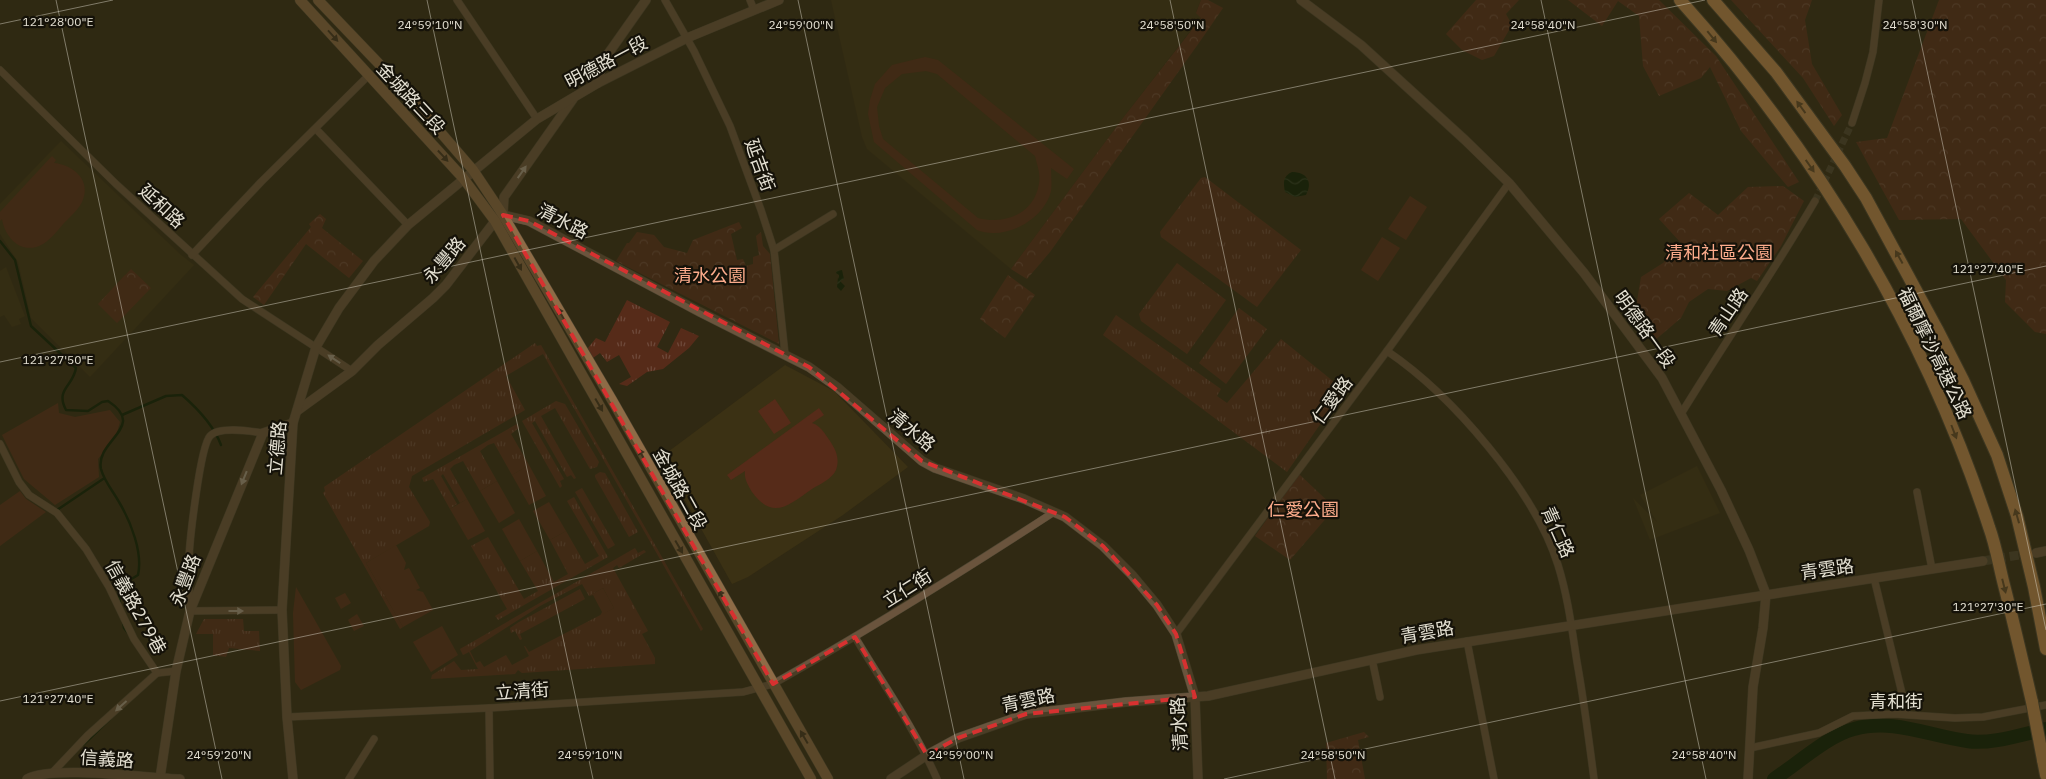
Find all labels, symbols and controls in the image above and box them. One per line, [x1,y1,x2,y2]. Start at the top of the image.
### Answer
text: 121°28'00"E [23,14,93,29]
text: 24°59'10"N [397,17,463,32]
text: 24°59'00"N [768,17,834,32]
text: 24°58'50"N [1139,17,1205,32]
text: 24°58'40"N [1510,17,1576,32]
text: 24°58'30"N [1882,17,1948,32]
one-way arrow [327,30,339,42]
one-way arrow [1706,30,1717,43]
street label: 明德路一段 [561,31,651,93]
street label: 金城路三段 [372,57,450,139]
one-way arrow [1796,101,1807,114]
street label: 延吉街 [740,136,780,194]
one-way arrow [437,150,449,162]
one-way arrow [1805,159,1815,173]
one-way arrow [517,165,527,179]
street label: 延和路 [134,179,190,233]
street label: 清水路 [534,198,592,244]
street label: 永豐路 [418,232,470,288]
park label: 清和社區公園 [1665,241,1773,264]
one-way arrow [1895,251,1904,264]
one-way arrow [514,257,523,271]
text: 121°27'40"E [1953,261,2023,276]
park label: 清水公園 [674,264,746,287]
street label: 青山路 [1703,283,1753,341]
street label: 福爾摩沙高速公路 [1893,283,1977,423]
street label: 明德路一段 [1609,286,1681,372]
one-way arrow [557,307,566,320]
text: 121°27'50"E [23,352,93,367]
one-way arrow [327,354,341,364]
street label: 仁愛路 [1307,372,1357,428]
one-way arrow [594,399,603,412]
street label: 清水路 [884,404,940,456]
street label: 立德路 [263,420,291,476]
one-way arrow [1951,424,1958,439]
street label: 金城路二段 [648,444,712,534]
one-way arrow [638,448,647,461]
one-way arrow [240,471,248,486]
park label: 仁愛公園 [1267,498,1339,521]
street label: 青仁路 [1537,503,1579,561]
one-way arrow [2013,509,2021,524]
one-way arrow [674,540,683,553]
street label: 永豐路 [165,551,205,609]
street label: 青雲路 [1799,554,1855,584]
street label: 信義路279巷 [101,556,171,658]
street label: 立仁街 [878,564,936,612]
one-way arrow [2000,578,2008,593]
one-way arrow [718,589,727,603]
text: 121°27'30"E [1953,599,2023,614]
one-way arrow [228,607,244,615]
street label: 青雲路 [1398,616,1456,648]
street label: 立清街 [494,678,550,704]
street label: 青雲路 [999,683,1057,717]
street label: 青和街 [1869,690,1923,713]
text: 121°27'40"E [23,691,93,706]
street label: 清水路 [1166,696,1192,752]
one-way arrow [115,700,127,712]
one-way arrow [799,730,808,743]
street label: 信義路 [79,746,135,772]
text: 24°59'20"N [186,747,252,762]
text: 24°59'10"N [557,747,623,762]
text: 24°59'00"N [928,747,994,762]
text: 24°58'50"N [1300,747,1366,762]
text: 24°58'40"N [1671,747,1737,762]

